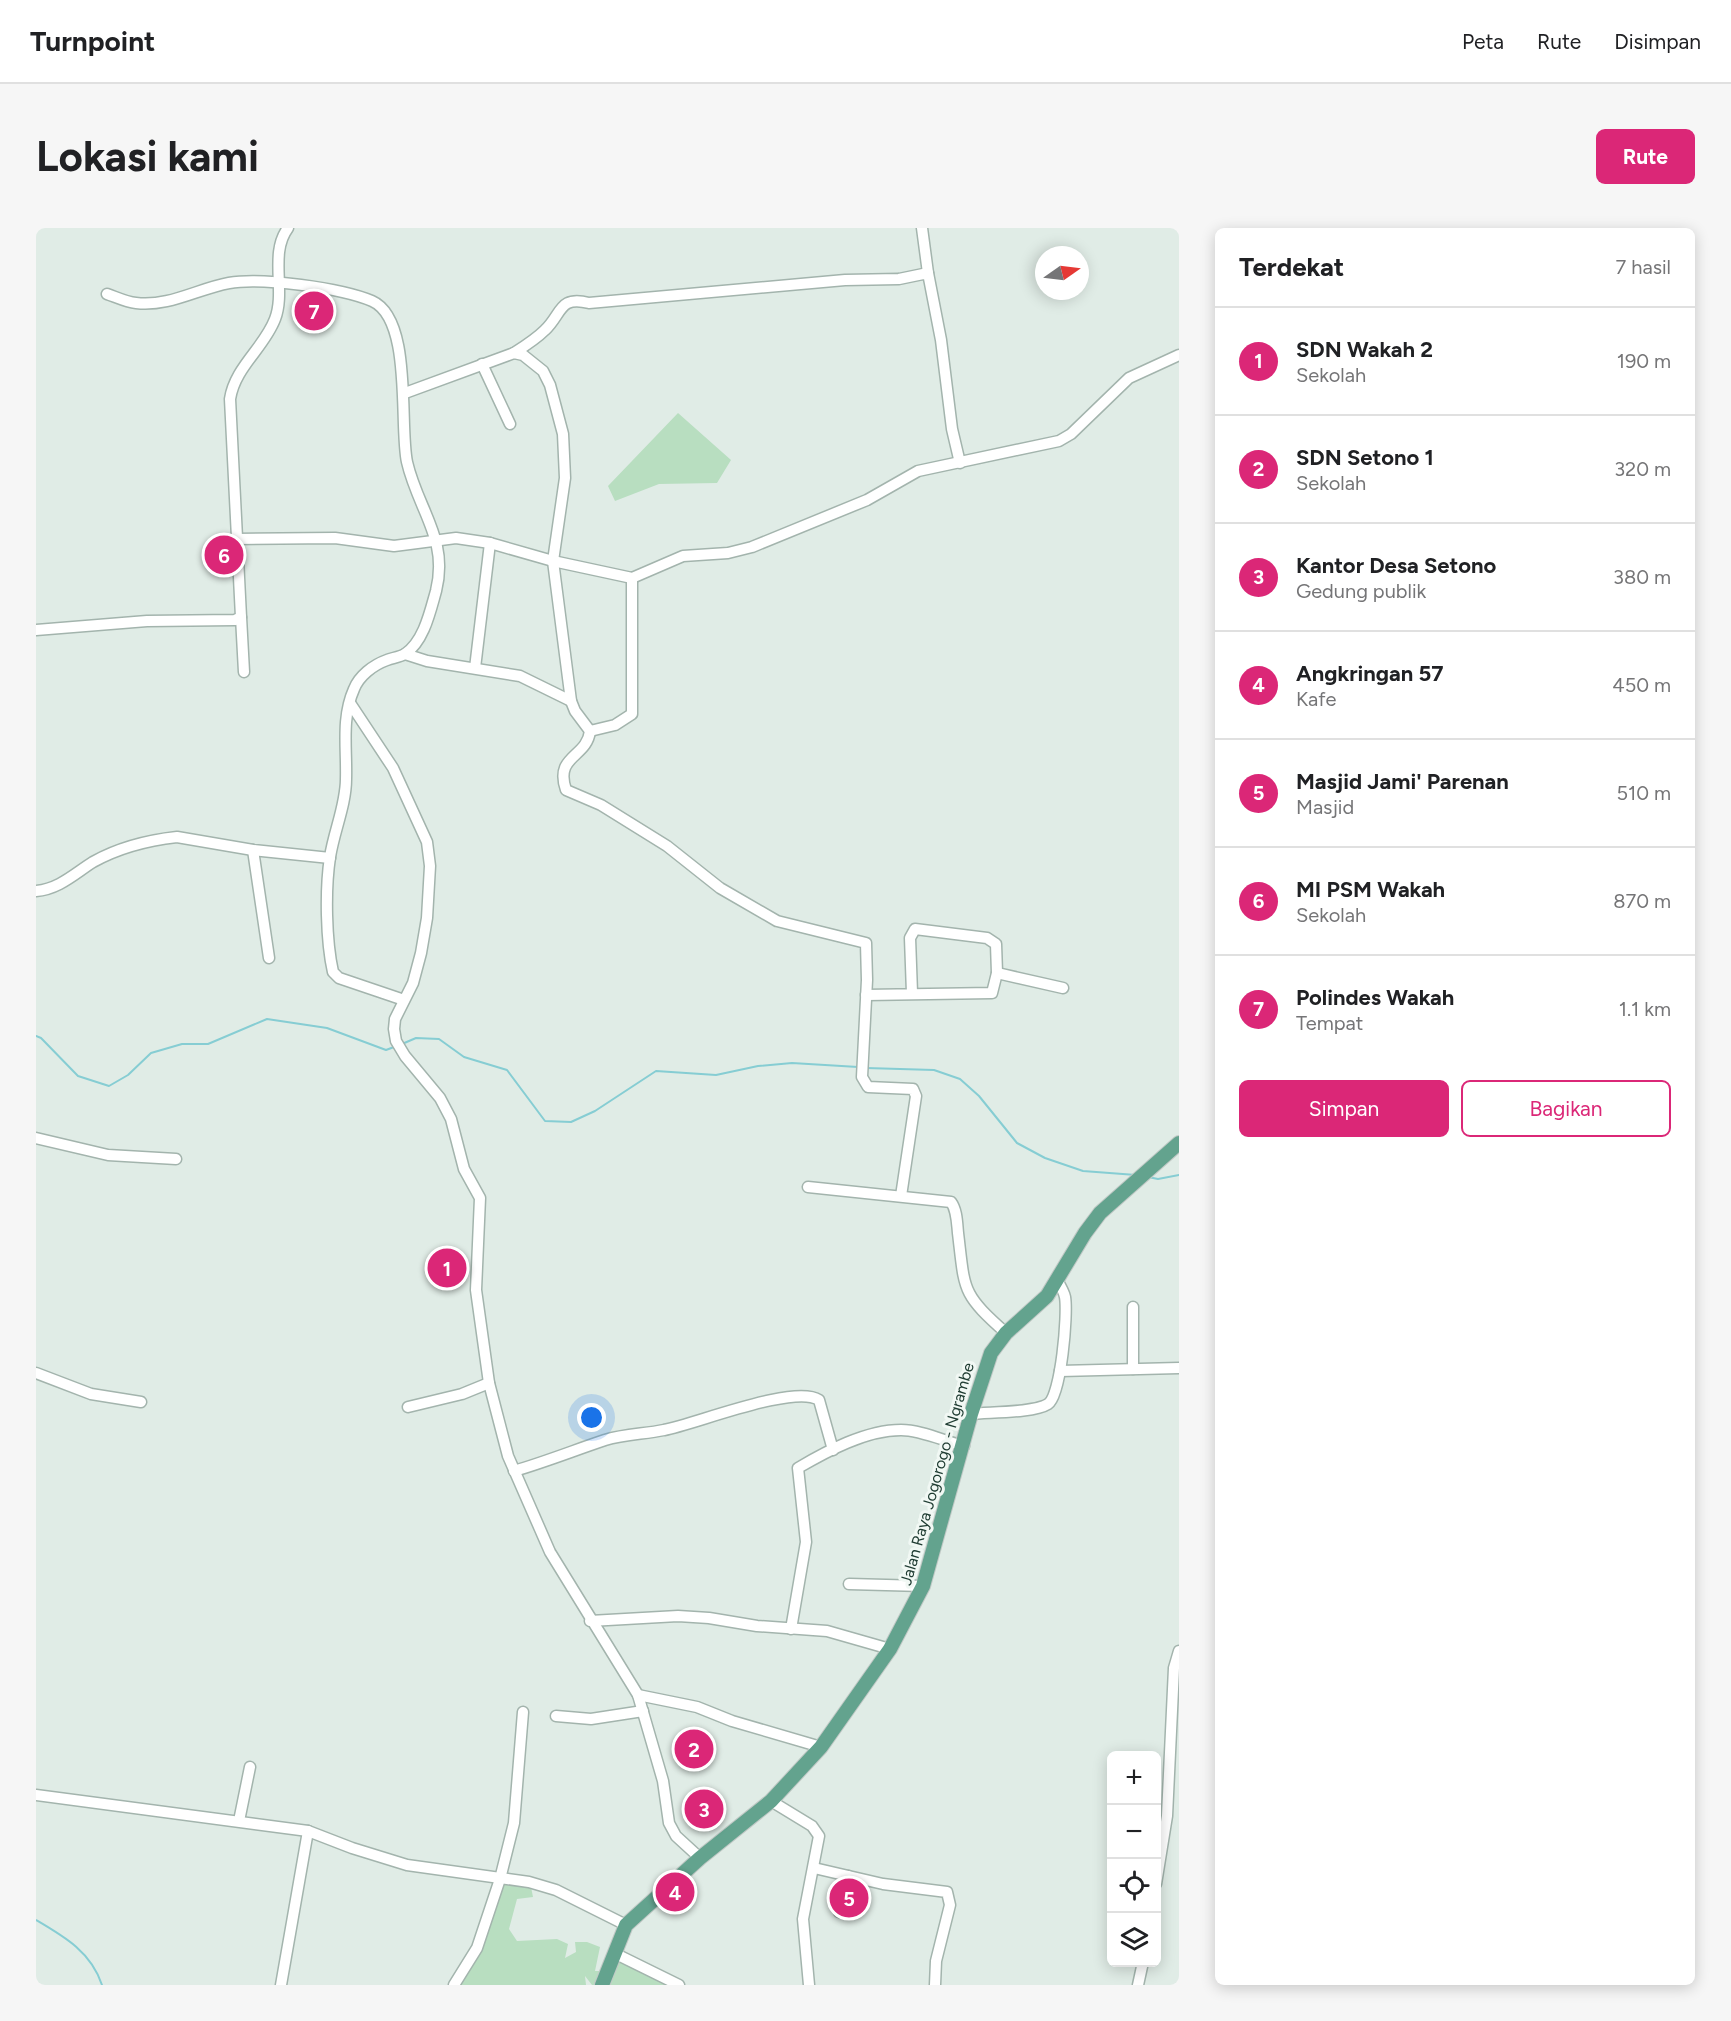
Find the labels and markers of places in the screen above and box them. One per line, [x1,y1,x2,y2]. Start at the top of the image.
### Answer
pin: 7 [294,288,334,334]
pin: 6 [204,532,243,578]
pin: 1 [428,1246,466,1290]
pin: 2 [674,1726,714,1772]
pin: 3 [684,1786,724,1832]
pin: 4 [656,1870,694,1914]
pin: 5 [830,1876,868,1920]

